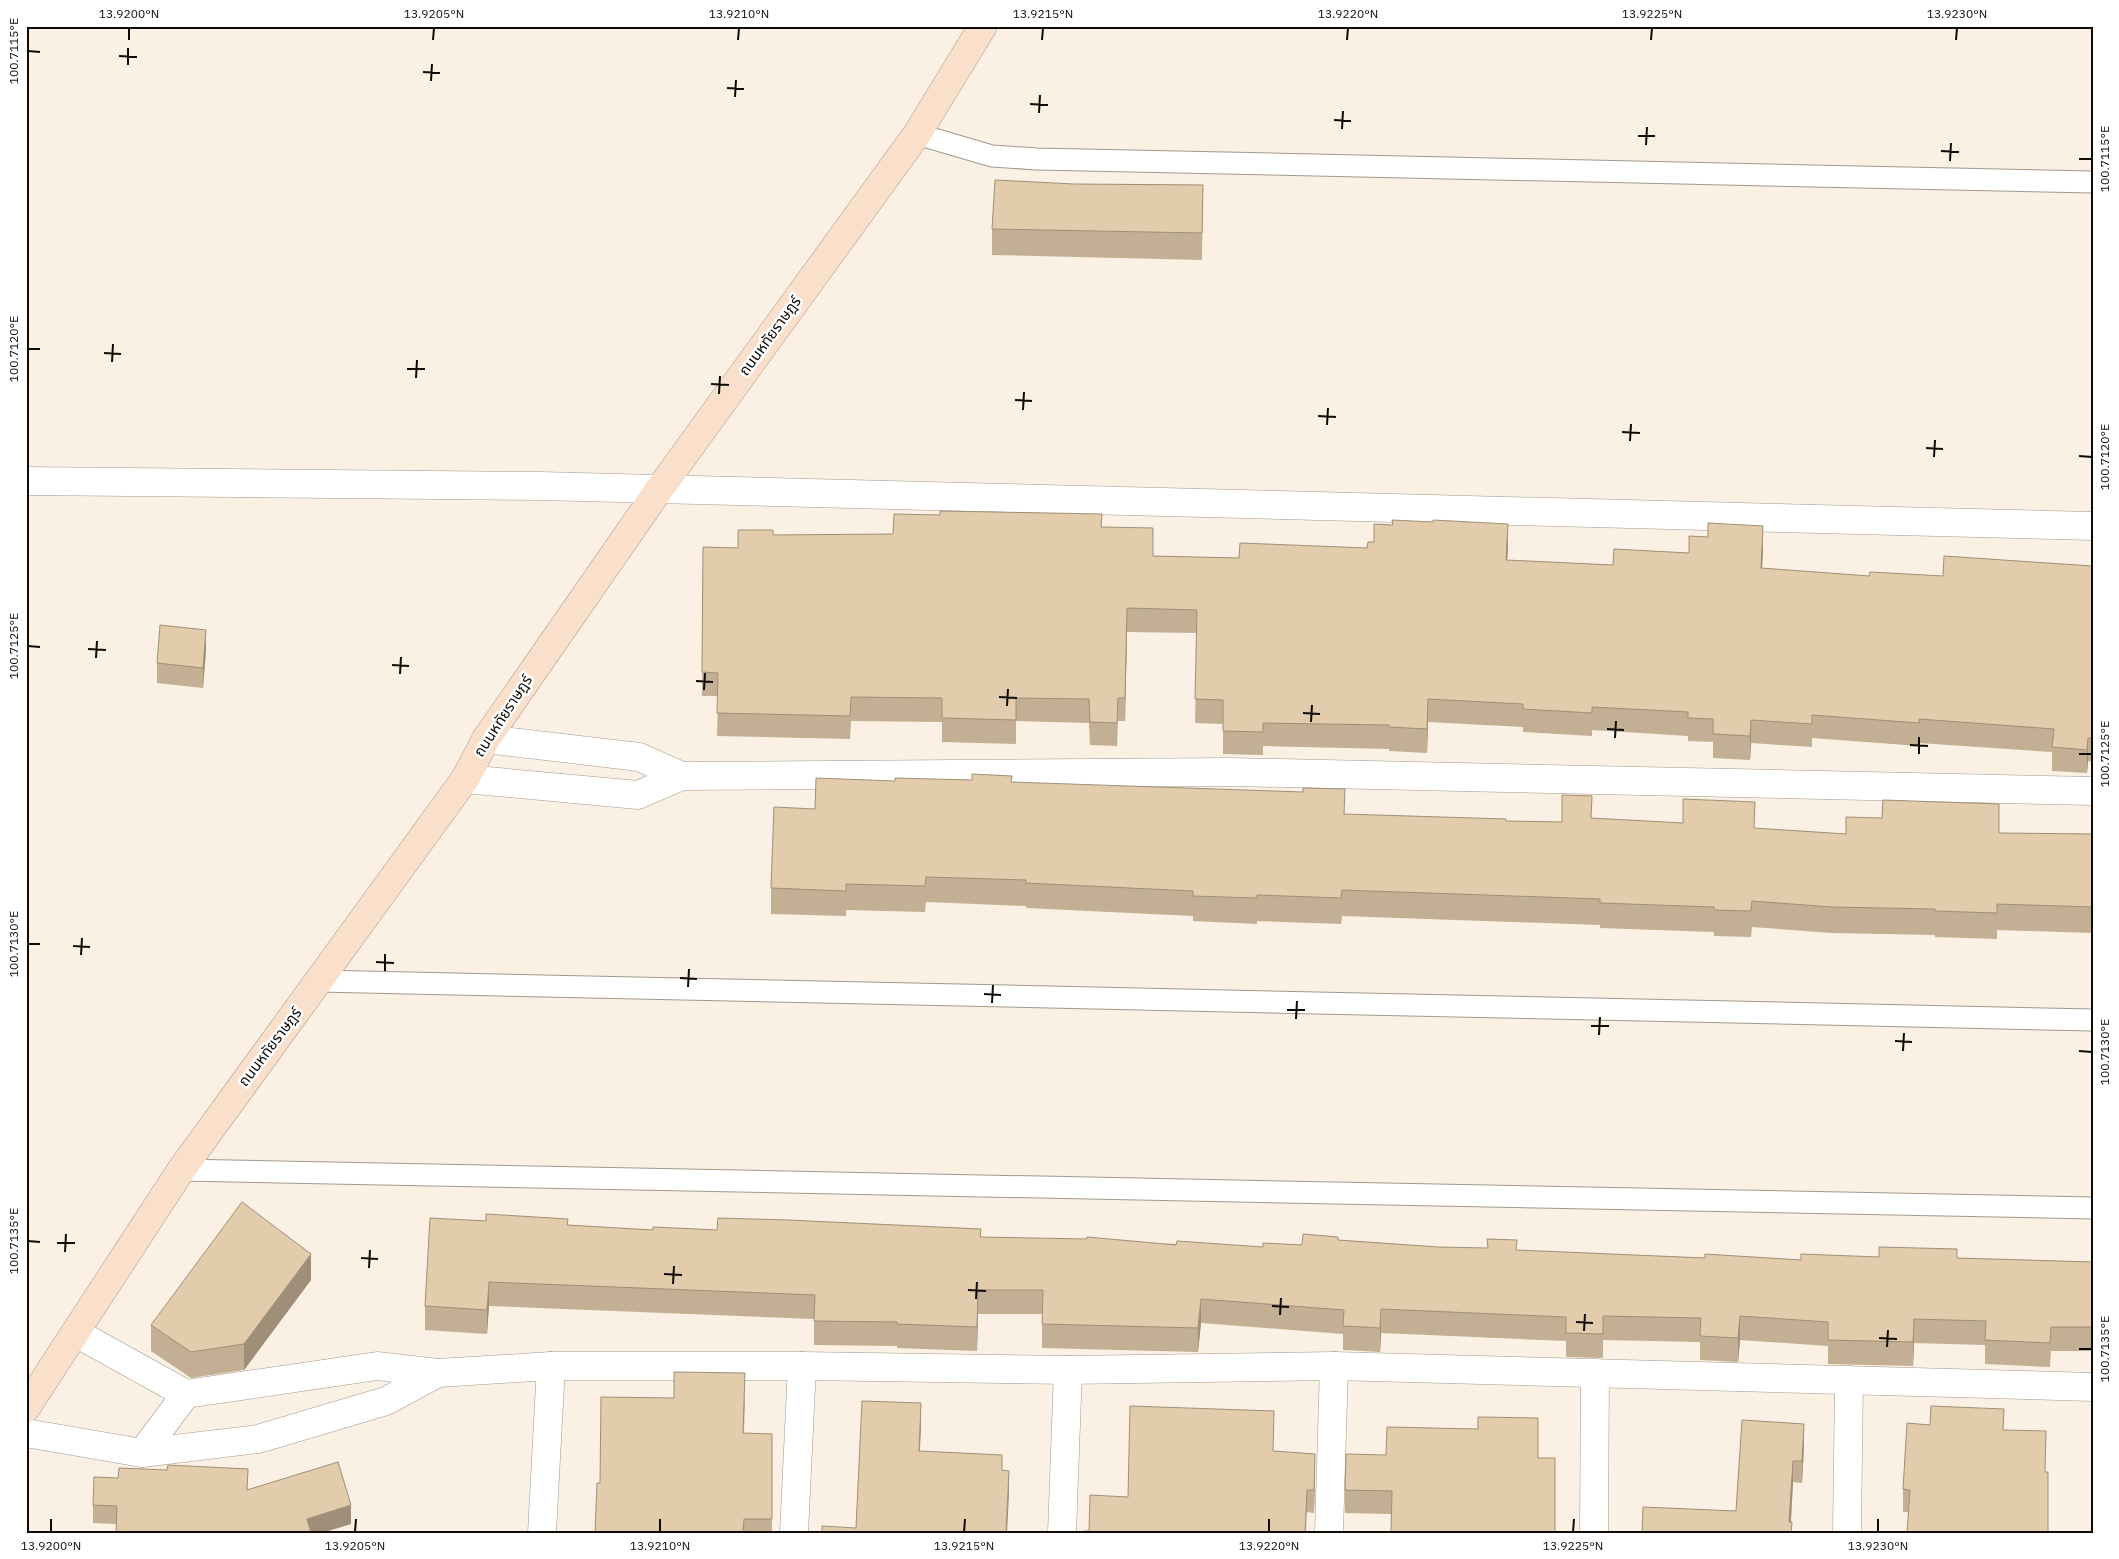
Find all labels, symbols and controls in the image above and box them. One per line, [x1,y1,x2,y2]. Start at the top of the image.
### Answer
text: 13.9200°N [99,6,159,21]
text: 13.9205°N [404,6,464,21]
text: 13.9210°N [709,6,769,21]
text: 13.9215°N [1013,6,1073,21]
text: 13.9220°N [1318,6,1378,21]
text: 13.9225°N [1622,6,1682,21]
text: 13.9230°N [1927,6,1987,21]
text: 100.7115°E [6,18,21,84]
text: 100.7115°E [2097,126,2112,192]
street label: ถนนหทัยราษฎร์ [734,292,805,379]
text: 100.7120°E [6,316,21,382]
text: 100.7120°E [2097,424,2112,490]
text: 100.7125°E [6,613,21,679]
street label: ถนนหทัยราษฎร์ [469,671,536,760]
text: 100.7125°E [2097,721,2112,787]
text: 100.7130°E [6,911,21,977]
street label: ถนนหทัยราษฎร์ [234,1003,306,1090]
text: 100.7130°E [2097,1019,2112,1085]
text: 100.7135°E [6,1208,21,1274]
text: 100.7135°E [2097,1316,2112,1382]
text: 13.9200°N [21,1538,81,1553]
text: 13.9205°N [325,1538,385,1553]
text: 13.9210°N [630,1538,690,1553]
text: 13.9215°N [934,1538,994,1553]
text: 13.9220°N [1239,1538,1299,1553]
text: 13.9225°N [1543,1538,1603,1553]
text: 13.9230°N [1848,1538,1908,1553]

